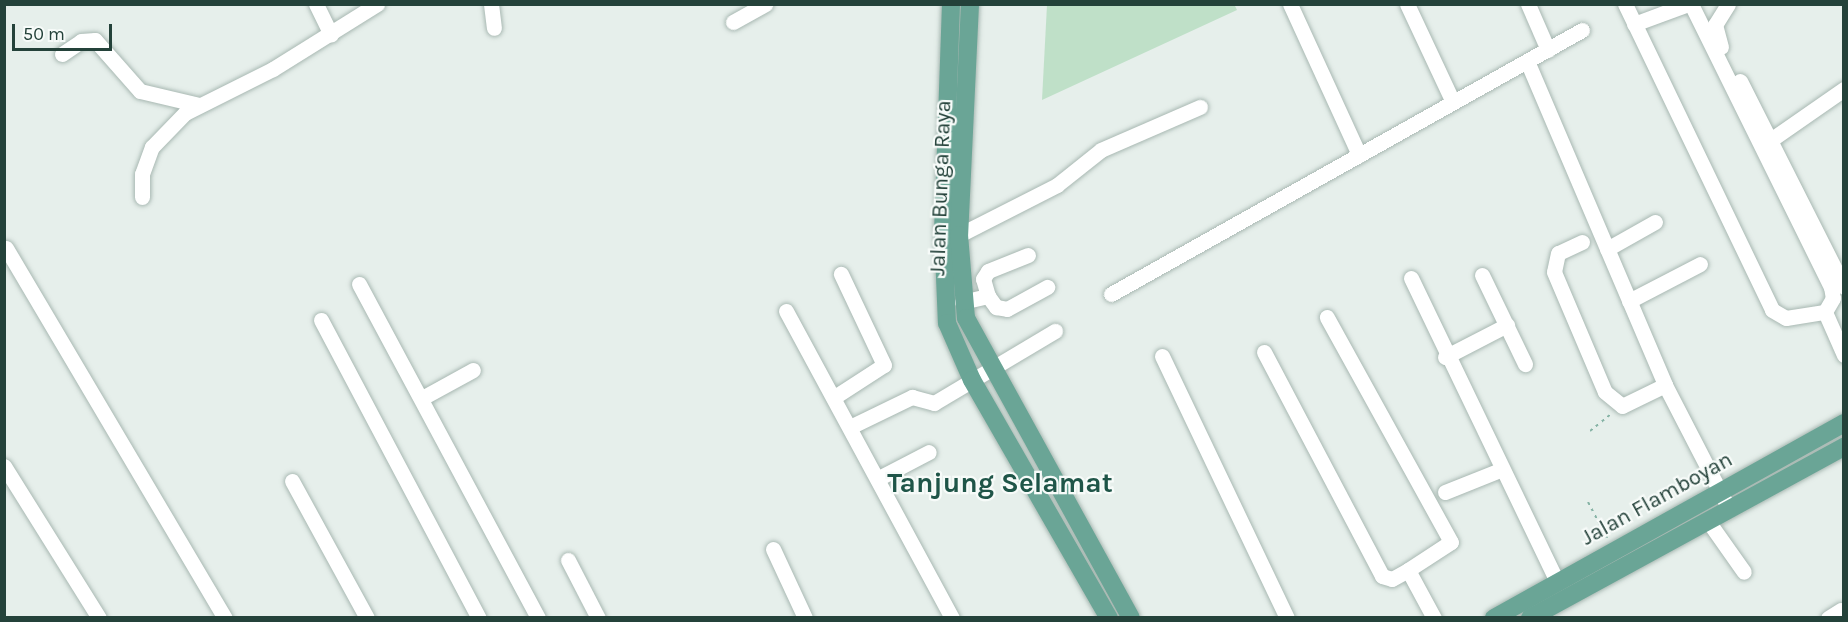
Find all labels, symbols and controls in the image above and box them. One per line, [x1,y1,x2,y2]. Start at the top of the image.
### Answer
scale bar [15,12,116,50]
text: 50 m [23,23,65,45]
street label: Jalan Bunga Raya [925,100,957,276]
street label: Jalan Flamboyan [1577,447,1737,551]
district label: Tanjung Selamat [887,466,1113,500]

